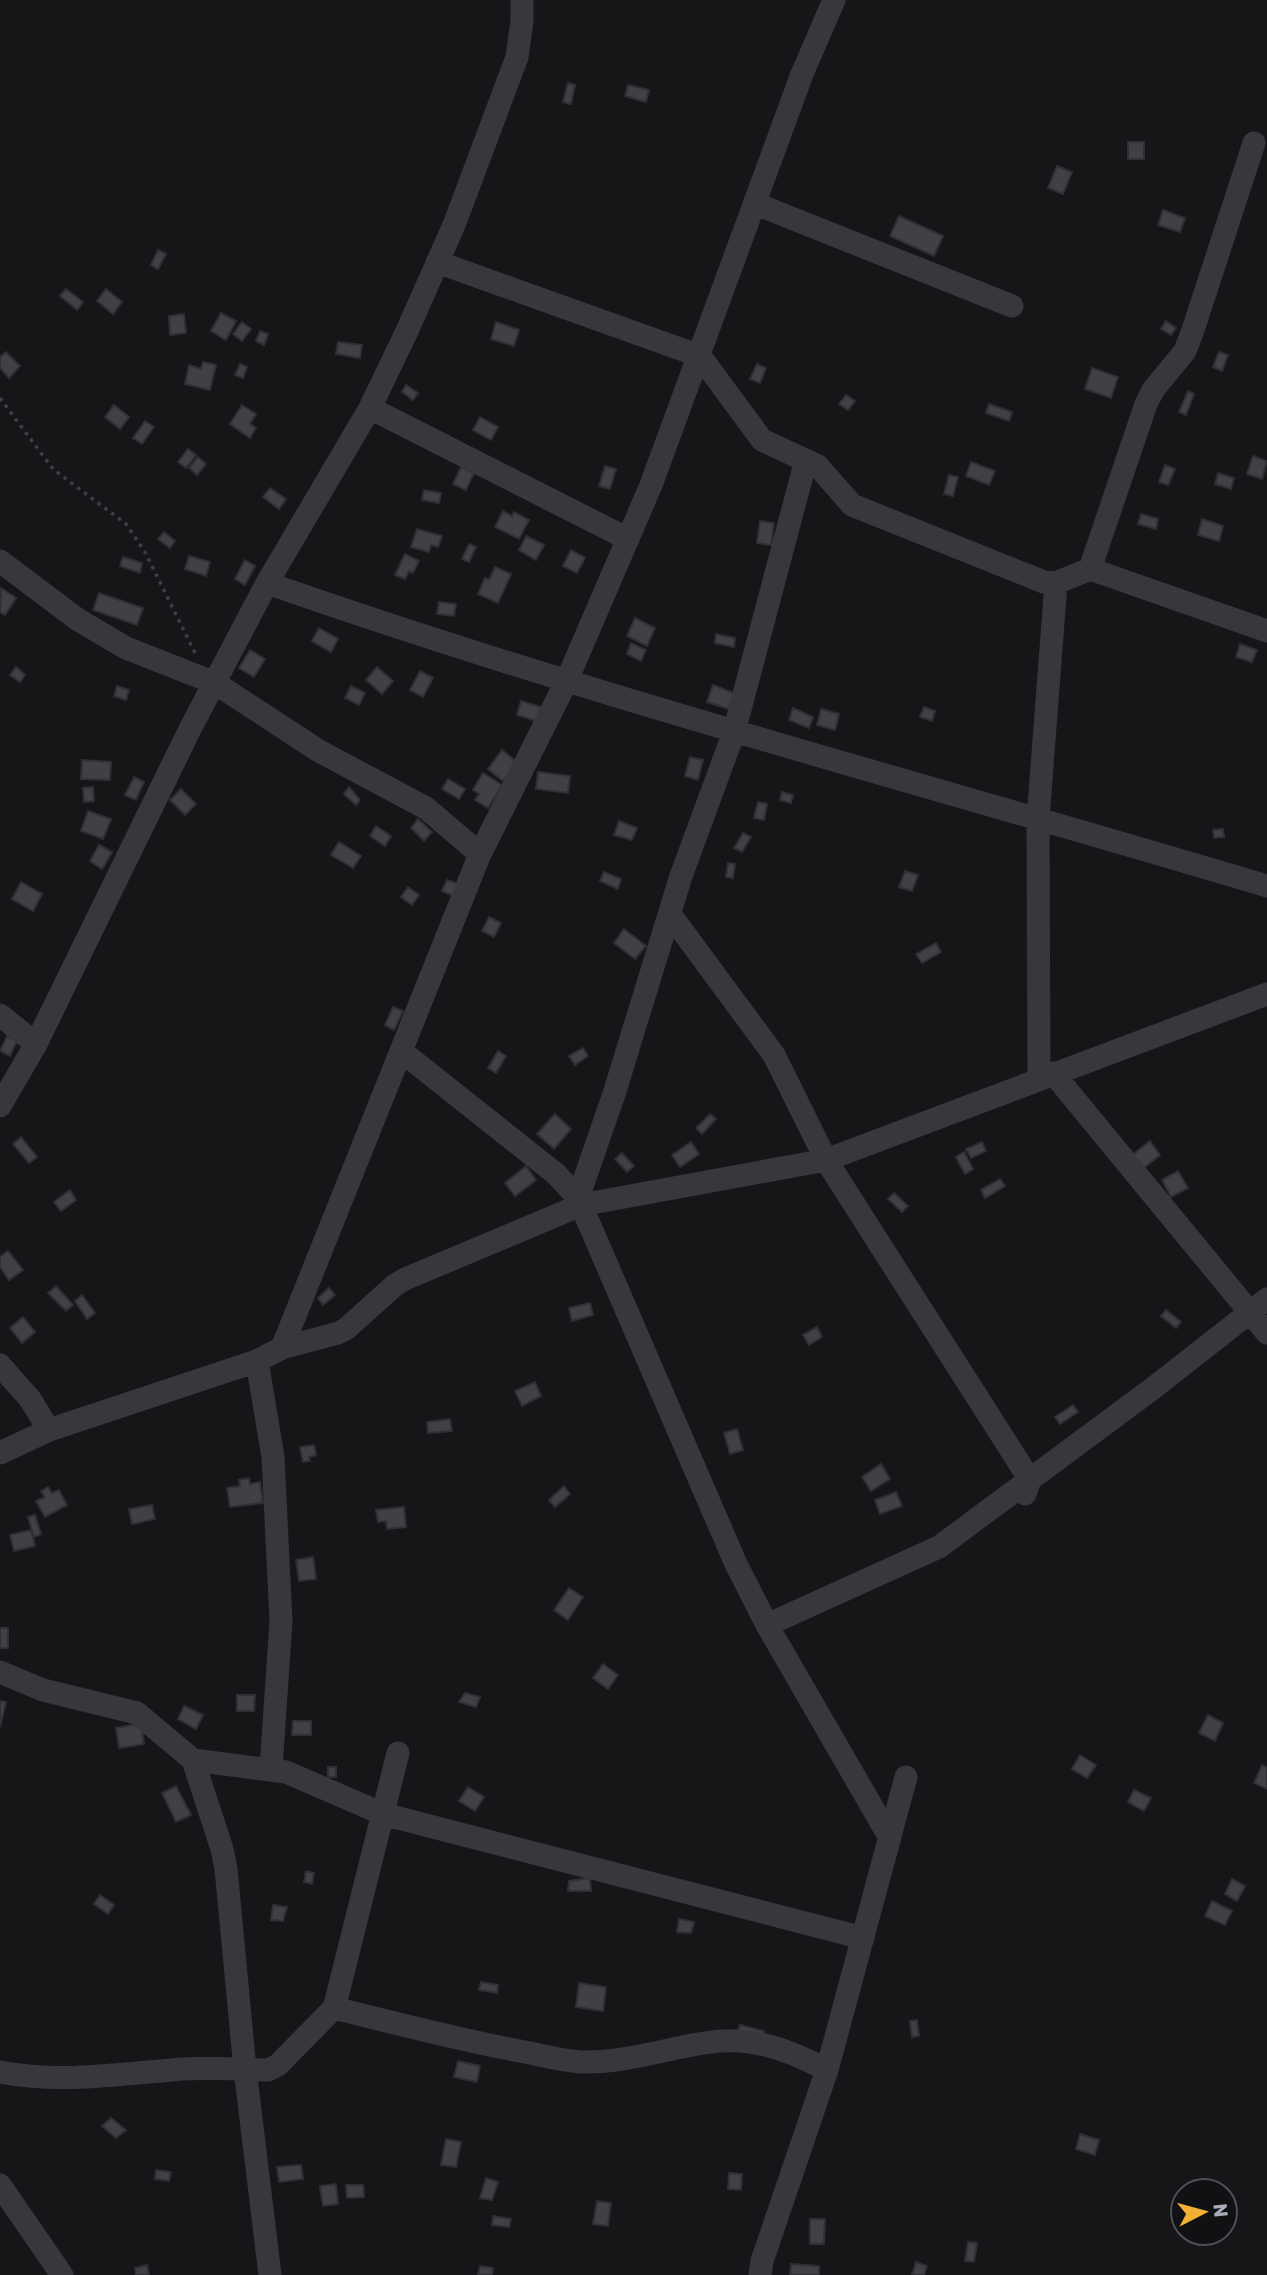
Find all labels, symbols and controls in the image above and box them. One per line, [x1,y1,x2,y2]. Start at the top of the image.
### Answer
north arrow [1169,2177,1239,2247]
text: N [1208,2202,1233,2218]

